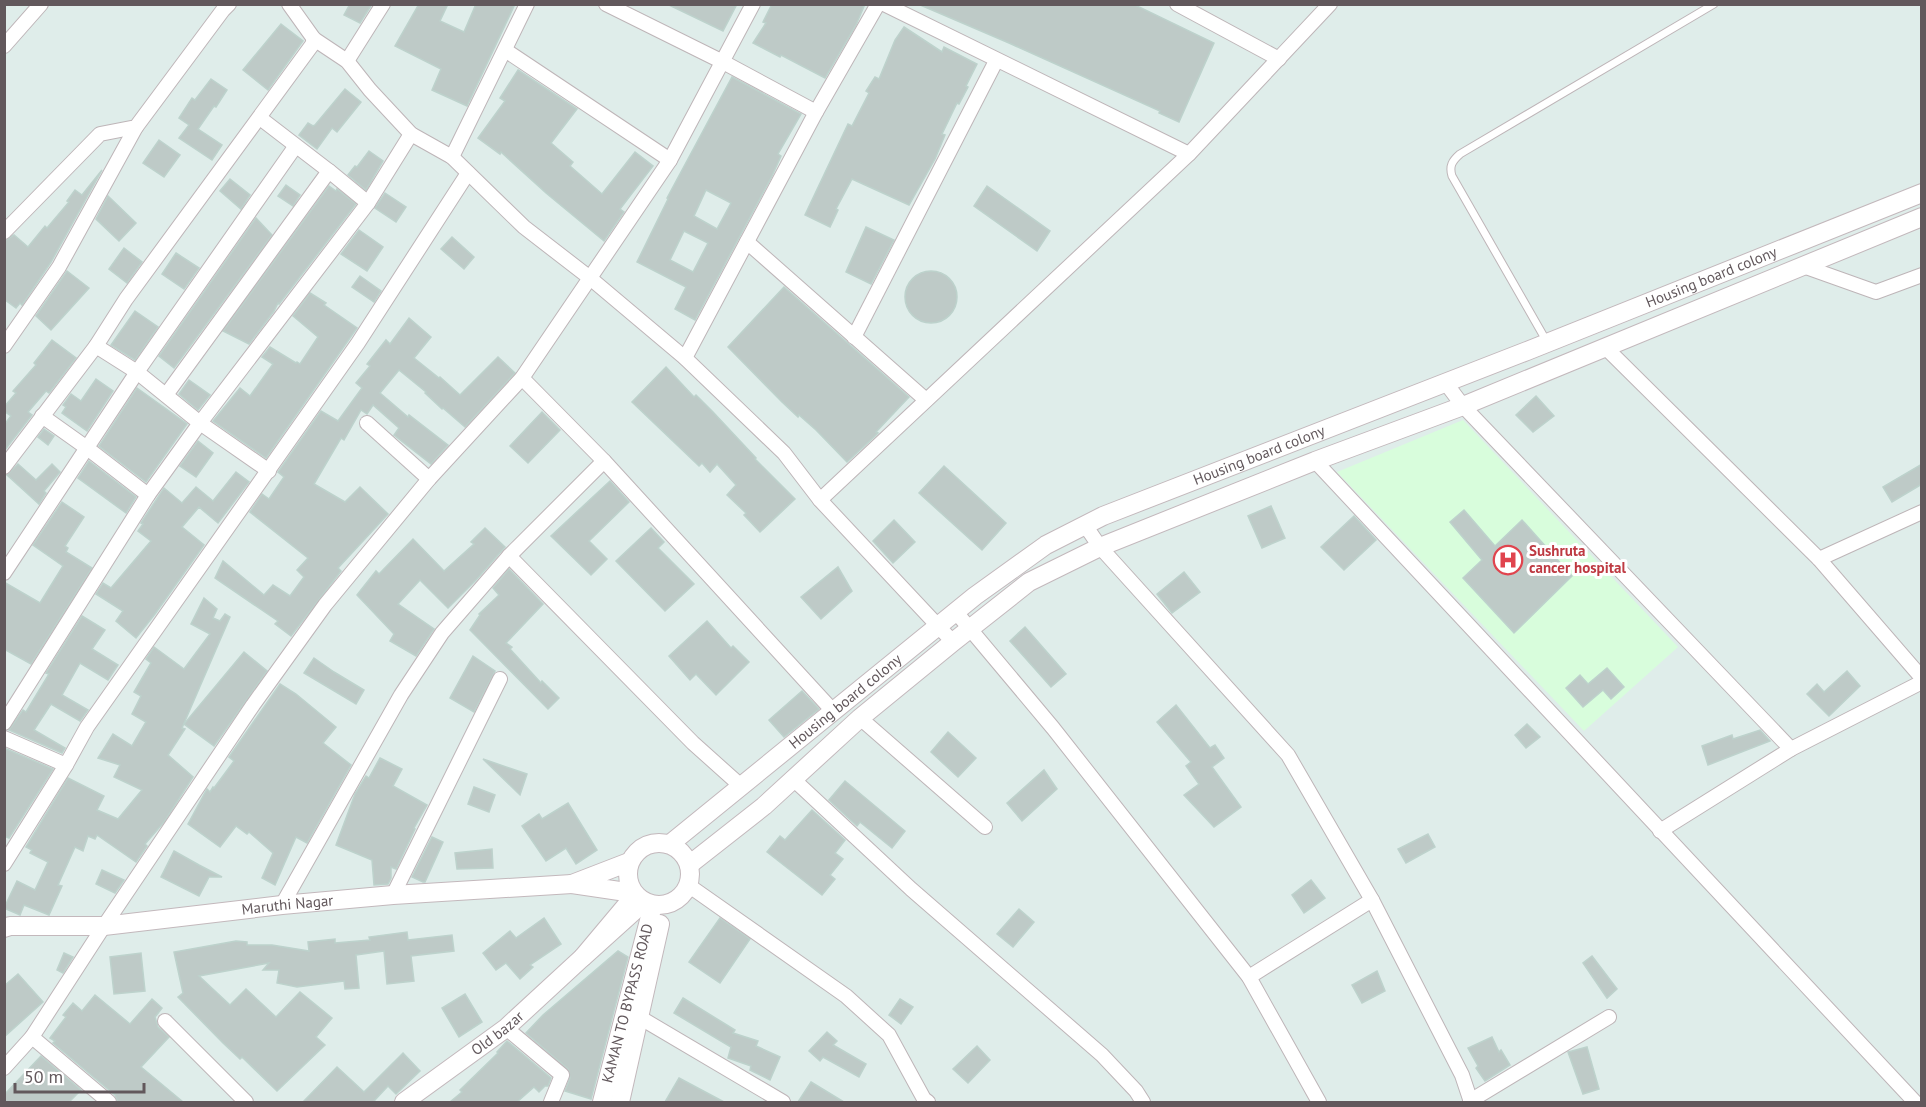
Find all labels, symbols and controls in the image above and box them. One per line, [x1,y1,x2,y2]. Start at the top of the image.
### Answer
street label: Housing board colony [1643,242,1780,312]
street label: Housing board colony [1190,421,1328,489]
place label: Sushruta cancer hospital [1529,541,1626,577]
hospital icon: Sushruta cancer hospital [1492,544,1524,576]
street label: Housing board colony [785,650,905,753]
street label: Maruthi Nagar [241,890,334,919]
street label: KAMAN TO BYPASS ROAD [597,921,657,1085]
street label: Old bazar [467,1007,527,1059]
scale bar [15,1056,144,1094]
text: 50 m [24,1065,63,1088]

